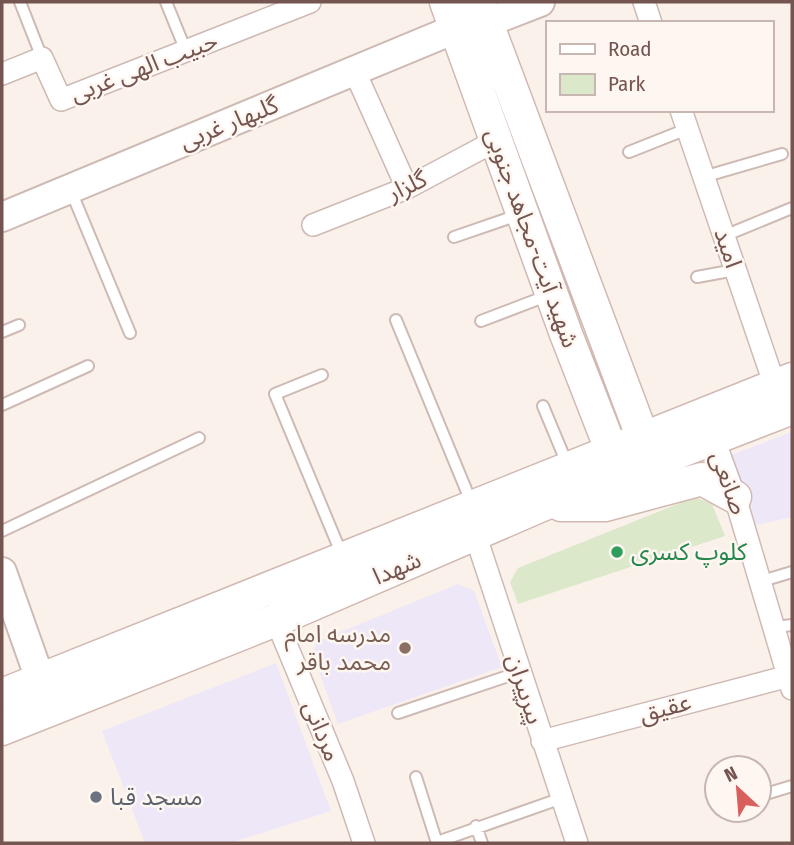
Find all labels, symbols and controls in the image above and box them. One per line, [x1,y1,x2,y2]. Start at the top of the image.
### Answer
legend [546,21,773,112]
street label: حبیب الهی غربی [66,26,222,108]
text: Road [608,36,652,62]
text: Park [608,71,646,97]
street label: گلبهار غربی [176,90,283,155]
street label: شهید آیت-مجاهد جنوبی [479,125,585,351]
street label: گلزار [382,164,432,208]
street label: امید [708,225,748,271]
street label: صانعی [705,448,753,518]
place label: کلوپ کسری [631,538,748,568]
marker: کلوپ کسری [609,544,625,560]
street label: شهدا [369,545,425,591]
place label: مدرسه امام محمد باقر [285,620,391,676]
marker: مدرسه امام محمد باقر [397,640,413,656]
street label: پیرپیران [499,650,549,728]
street label: عقیق [636,688,694,729]
street label: مردانی [297,697,347,765]
north arrow [703,754,773,824]
text: N [721,761,741,787]
place label: مسجد قبا [110,783,203,811]
marker: مسجد قبا [88,789,104,805]

